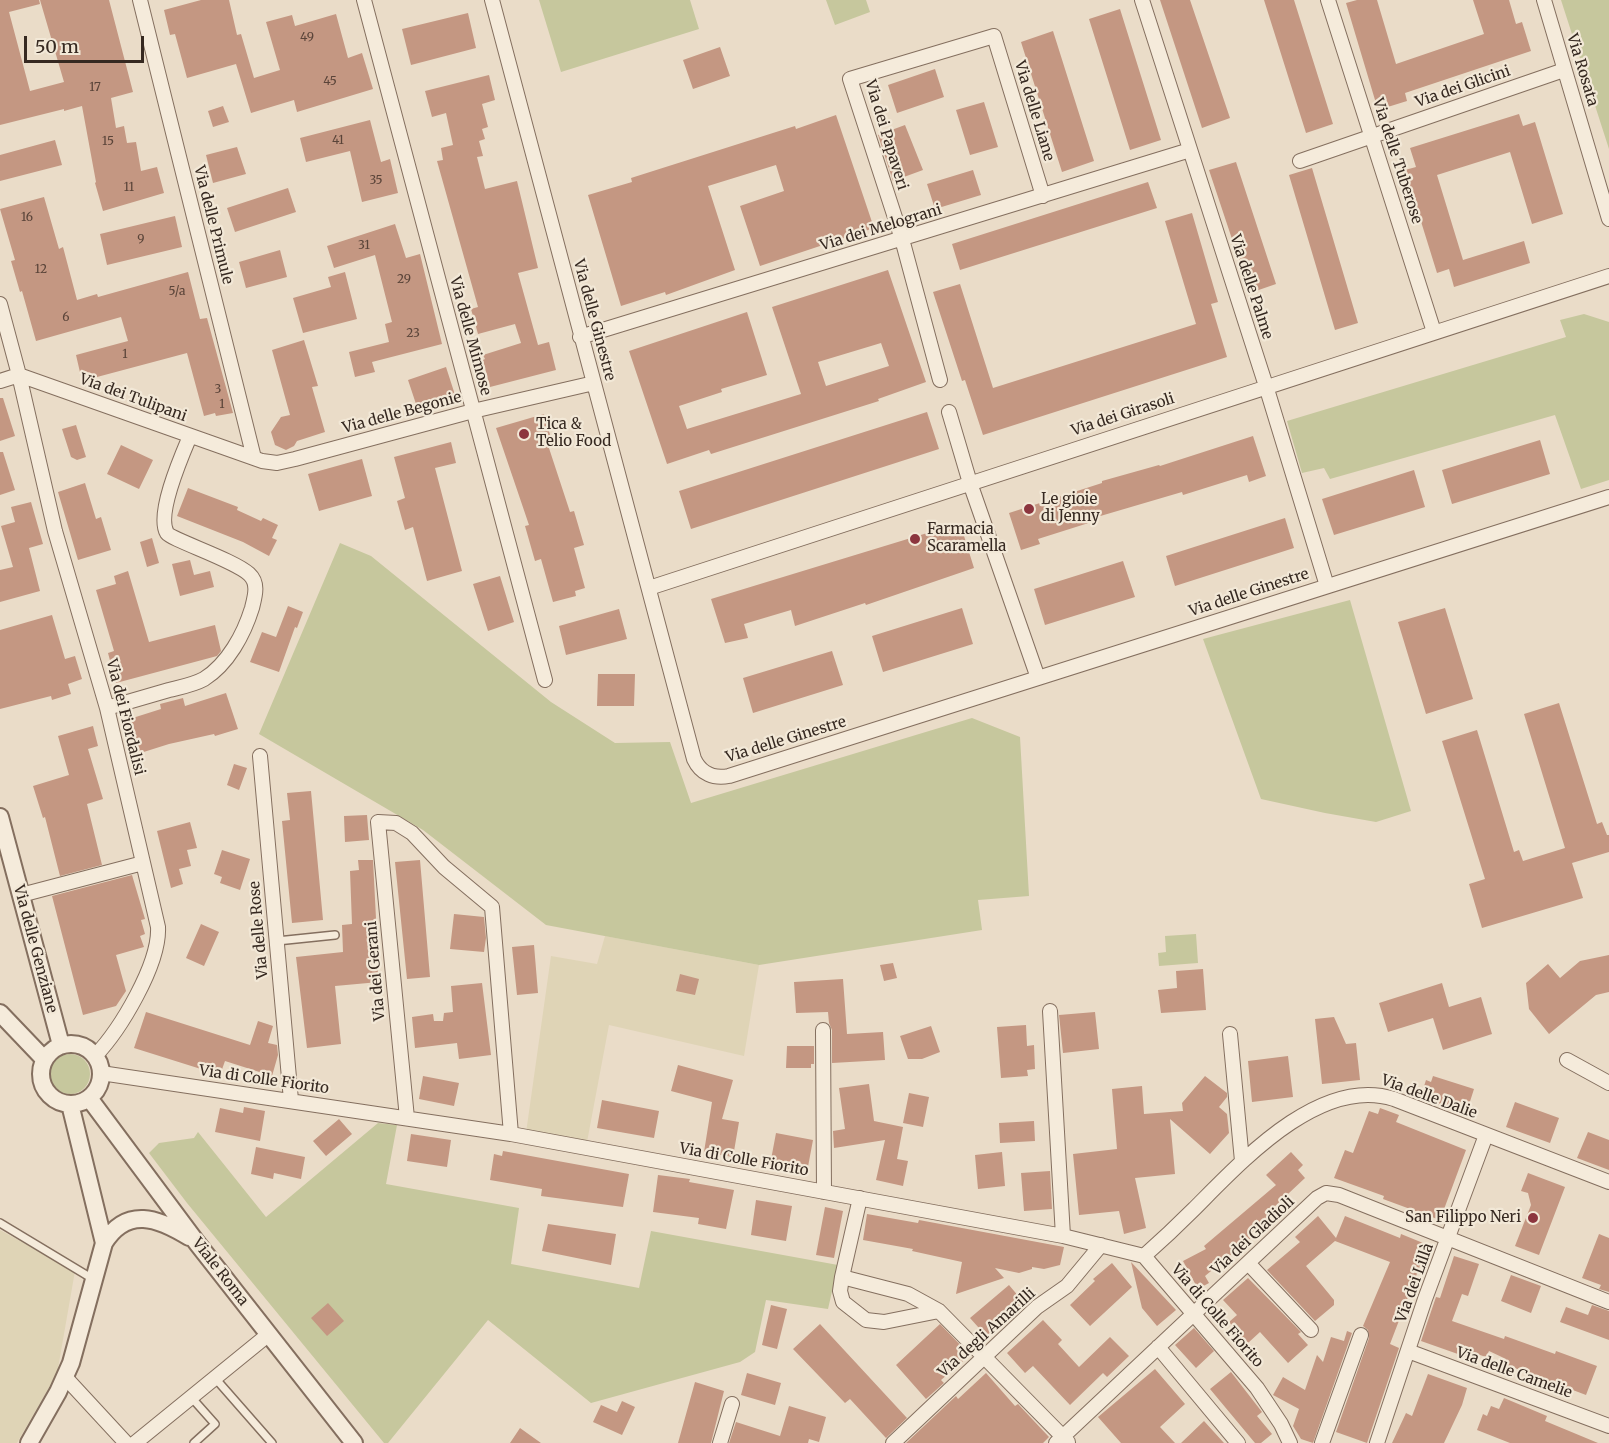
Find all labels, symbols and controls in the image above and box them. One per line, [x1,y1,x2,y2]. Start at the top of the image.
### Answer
scale bar [27,24,147,62]
house number: 49 [300,31,314,45]
street label: Via Rosata [1562,32,1602,108]
text: 50 m [35,35,79,58]
street label: Via delle Liane [1010,59,1058,163]
street label: Via dei Glicini [1413,62,1513,112]
house number: 45 [323,75,337,89]
street label: Via dei Papaveri [861,78,911,192]
house number: 17 [89,81,101,95]
street label: Via delle Tuberose [1368,96,1426,226]
house number: 41 [332,134,344,148]
house number: 15 [102,135,114,149]
street label: Via delle Primule [190,164,236,286]
house number: 35 [369,174,383,188]
house number: 11 [124,181,134,195]
street label: Via dei Melograni [818,201,944,255]
house number: 16 [21,211,33,225]
street label: Via delle Palme [1226,232,1276,342]
house number: 9 [137,233,145,247]
house number: 31 [358,239,370,253]
street label: Via delle Ginestre [569,257,619,383]
house number: 12 [35,263,47,277]
house number: 29 [397,273,411,287]
street label: Via delle Mimose [445,275,495,397]
house number: 5/a [169,285,185,299]
house number: 6 [62,311,70,325]
house number: 23 [406,327,420,341]
house number: 1 [122,348,128,362]
street label: Via dei Tulipani [77,370,189,426]
house number: 3 [215,383,221,397]
street label: Via delle Begonie [340,388,464,438]
street label: Via dei Girasoli [1069,390,1177,440]
house number: 1 [219,398,225,412]
place label: Tica & Telio Food [536,416,611,451]
marker: Tica & Telio Food [517,427,531,441]
place label: Le gioie di Jenny [1041,491,1100,526]
marker: Le gioie di Jenny [1022,502,1036,516]
place label: Farmacia Scaramella [927,521,1006,556]
marker: Farmacia Scaramella [908,532,922,546]
street label: Via delle Ginestre [1187,565,1311,621]
street label: Via dei Fiordalisi [102,657,148,777]
street label: Via delle Ginestre [724,713,848,767]
street label: Via delle Rose [246,880,272,980]
street label: Via delle Genziane [9,883,61,1015]
street label: Via dei Gerani [363,920,389,1022]
street label: Via di Colle Fiorito [198,1062,330,1098]
street label: Via delle Dalie [1379,1071,1479,1123]
street label: Via di Colle Fiorito [678,1140,810,1180]
street label: Via dei Gladioli [1208,1193,1298,1279]
place label: San Filippo Neri [1405,1209,1521,1227]
marker: San Filippo Neri [1526,1211,1540,1225]
street label: Viale Roma [188,1235,252,1309]
street label: Via dei Lillà [1392,1241,1438,1325]
street label: Via di Colle Fiorito [1167,1261,1267,1371]
street label: Via degli Amarilli [935,1285,1039,1381]
street label: Via delle Camelie [1454,1344,1574,1402]

